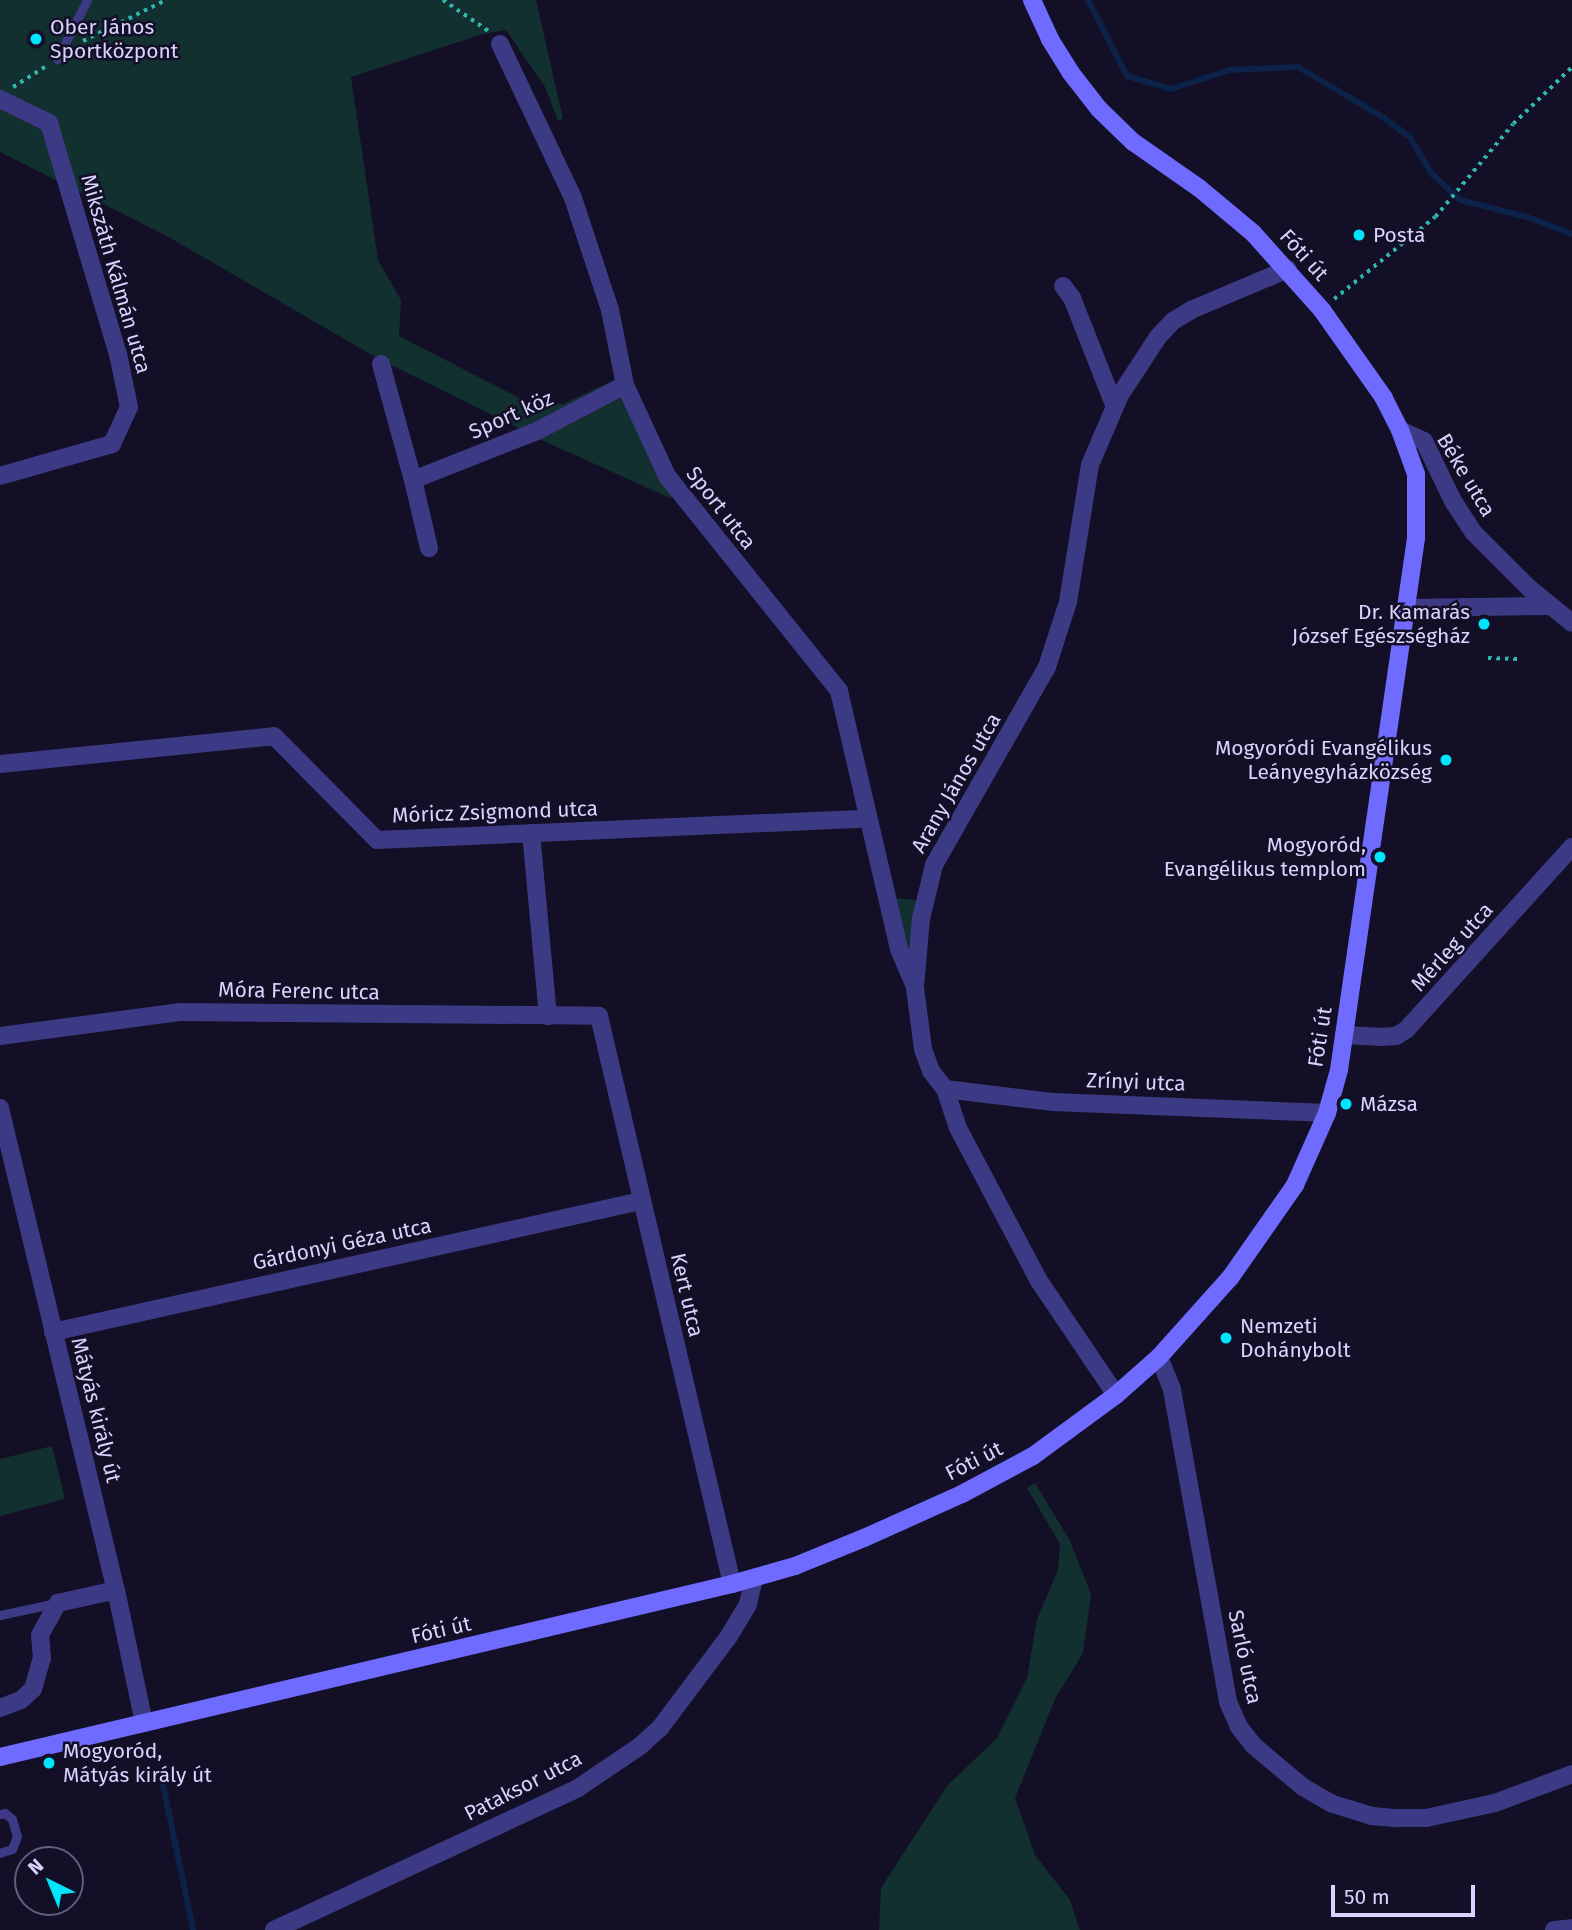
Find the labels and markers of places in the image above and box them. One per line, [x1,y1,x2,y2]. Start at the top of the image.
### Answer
place label: Ober János Sportközpont [50,14,178,64]
marker: Ober János Sportközpont [28,31,44,47]
place label: Posta [1373,222,1425,248]
marker: Posta [1351,227,1367,243]
place label: Dr. Kamarás József Egészségház [1292,599,1470,649]
marker: Dr. Kamarás József Egészségház [1476,616,1492,632]
place label: Mogyoródi Evangélikus Leányegyházközség [1215,735,1432,785]
marker: Mogyoródi Evangélikus Leányegyházközség [1438,752,1454,768]
place label: Mogyoród, Evangélikus templom [1164,832,1366,882]
marker: Mogyoród, Evangélikus templom [1372,849,1388,865]
place label: Mázsa [1360,1091,1418,1117]
marker: Mázsa [1338,1096,1354,1112]
place label: Nemzeti Dohánybolt [1240,1313,1350,1363]
marker: Nemzeti Dohánybolt [1218,1330,1234,1346]
place label: Mogyoród, Mátyás király út [63,1738,212,1788]
marker: Mogyoród, Mátyás király út [41,1755,57,1771]

